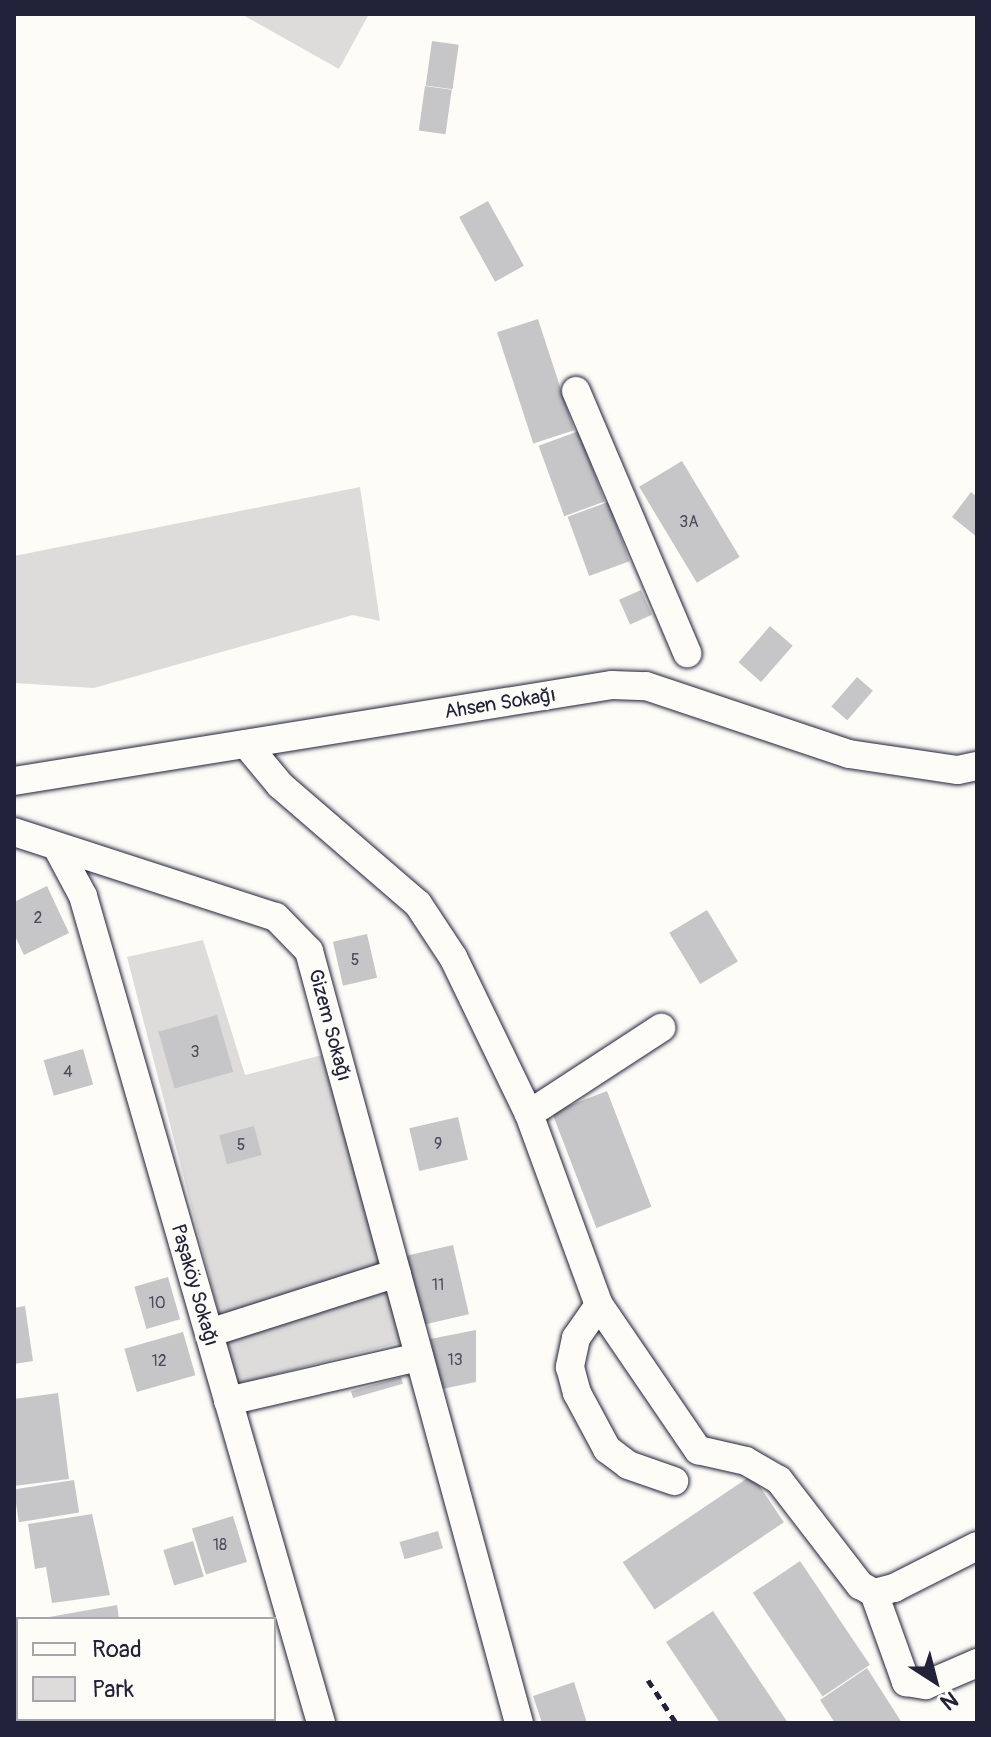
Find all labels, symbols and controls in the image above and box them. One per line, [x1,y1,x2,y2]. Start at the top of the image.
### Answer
house number: 3A [679,512,699,532]
street label: Ahsen Sokağı [443,682,557,724]
house number: 2 [34,908,42,928]
house number: 5 [351,950,359,970]
street label: Gizem Sokağı [304,966,356,1084]
house number: 3 [191,1042,199,1062]
house number: 4 [63,1062,73,1082]
house number: 9 [434,1134,442,1154]
house number: 5 [237,1135,245,1155]
street label: Paşaköy Sokağı [166,1221,224,1349]
house number: 11 [432,1275,444,1295]
house number: 10 [148,1293,166,1313]
house number: 13 [447,1350,463,1370]
house number: 12 [151,1351,167,1371]
house number: 18 [213,1535,227,1555]
legend [16,1617,276,1721]
text: Road [92,1635,142,1664]
north arrow [895,1641,975,1721]
text: Park [92,1675,134,1704]
text: N [935,1685,963,1716]

